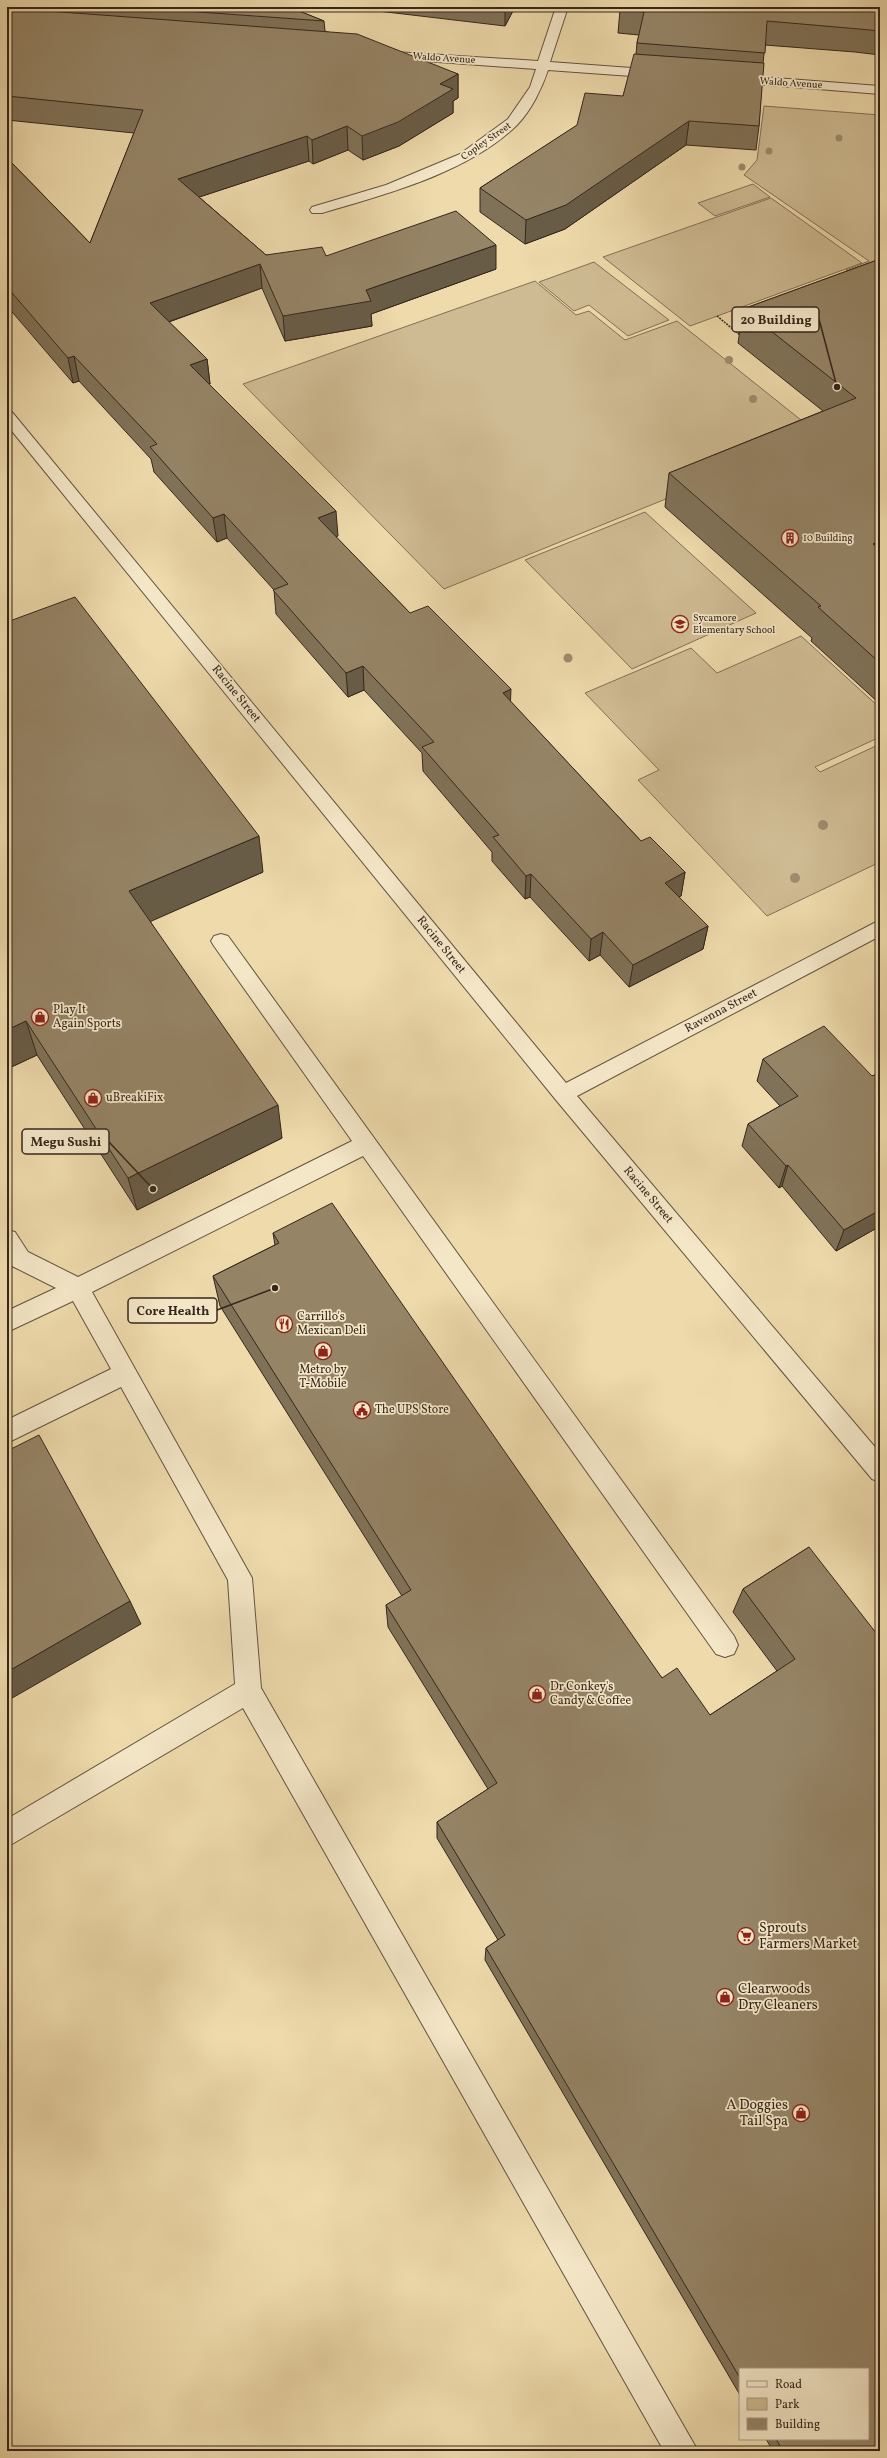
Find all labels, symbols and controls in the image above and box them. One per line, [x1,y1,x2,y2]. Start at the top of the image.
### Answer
street label: Waldo Avenue [412,49,476,67]
street label: Waldo Avenue [759,74,823,92]
street label: Copley Street [458,118,514,163]
callout: 20 Building [732,307,819,332]
text: 20 Building [740,312,812,330]
building icon: 10 Building [780,528,800,548]
place label: 10 Building [803,531,853,545]
place label: Sycamore Elementary School [693,611,775,637]
school or university icon: Sycamore Elementary School [670,614,690,634]
street label: Racine Street [208,662,264,726]
street label: Racine Street [413,913,469,977]
street label: Ravenna Street [682,985,760,1037]
place label: Play It Again Sports [53,1002,121,1032]
shop icon: Play It Again Sports [30,1007,50,1027]
shop icon: uBreakiFix [83,1088,103,1108]
place label: uBreakiFix [106,1090,163,1106]
callout: Megu Sushi [22,1129,109,1154]
text: Megu Sushi [31,1134,102,1152]
street label: Racine Street [619,1163,677,1227]
callout: Core Health [128,1298,217,1323]
text: Core Health [137,1303,210,1321]
place label: Carrillo's Mexican Deli [297,1309,366,1339]
restaurant icon: Carrillo's Mexican Deli [274,1314,294,1334]
shop icon: Metro by T-Mobile [313,1341,333,1361]
place label: Metro by T-Mobile [299,1362,347,1392]
public building icon: The UPS Store [352,1400,372,1420]
place label: The UPS Store [375,1402,449,1418]
place label: Dr Conkey's Candy & Coffee [550,1679,631,1709]
shop icon: Dr Conkey's Candy & Coffee [527,1684,547,1704]
place label: Sprouts Farmers Market [759,1919,858,1954]
supermarket icon: Sprouts Farmers Market [736,1926,756,1946]
place label: Clearwoods Dry Cleaners [738,1980,818,2015]
shop icon: Clearwoods Dry Cleaners [715,1987,735,2007]
place label: A Doggies Tail Spa [727,2096,788,2131]
shop icon: A Doggies Tail Spa [791,2103,811,2123]
legend [739,2368,869,2440]
text: Road [775,2377,802,2393]
text: Park [775,2397,800,2413]
text: Building [775,2417,820,2433]

